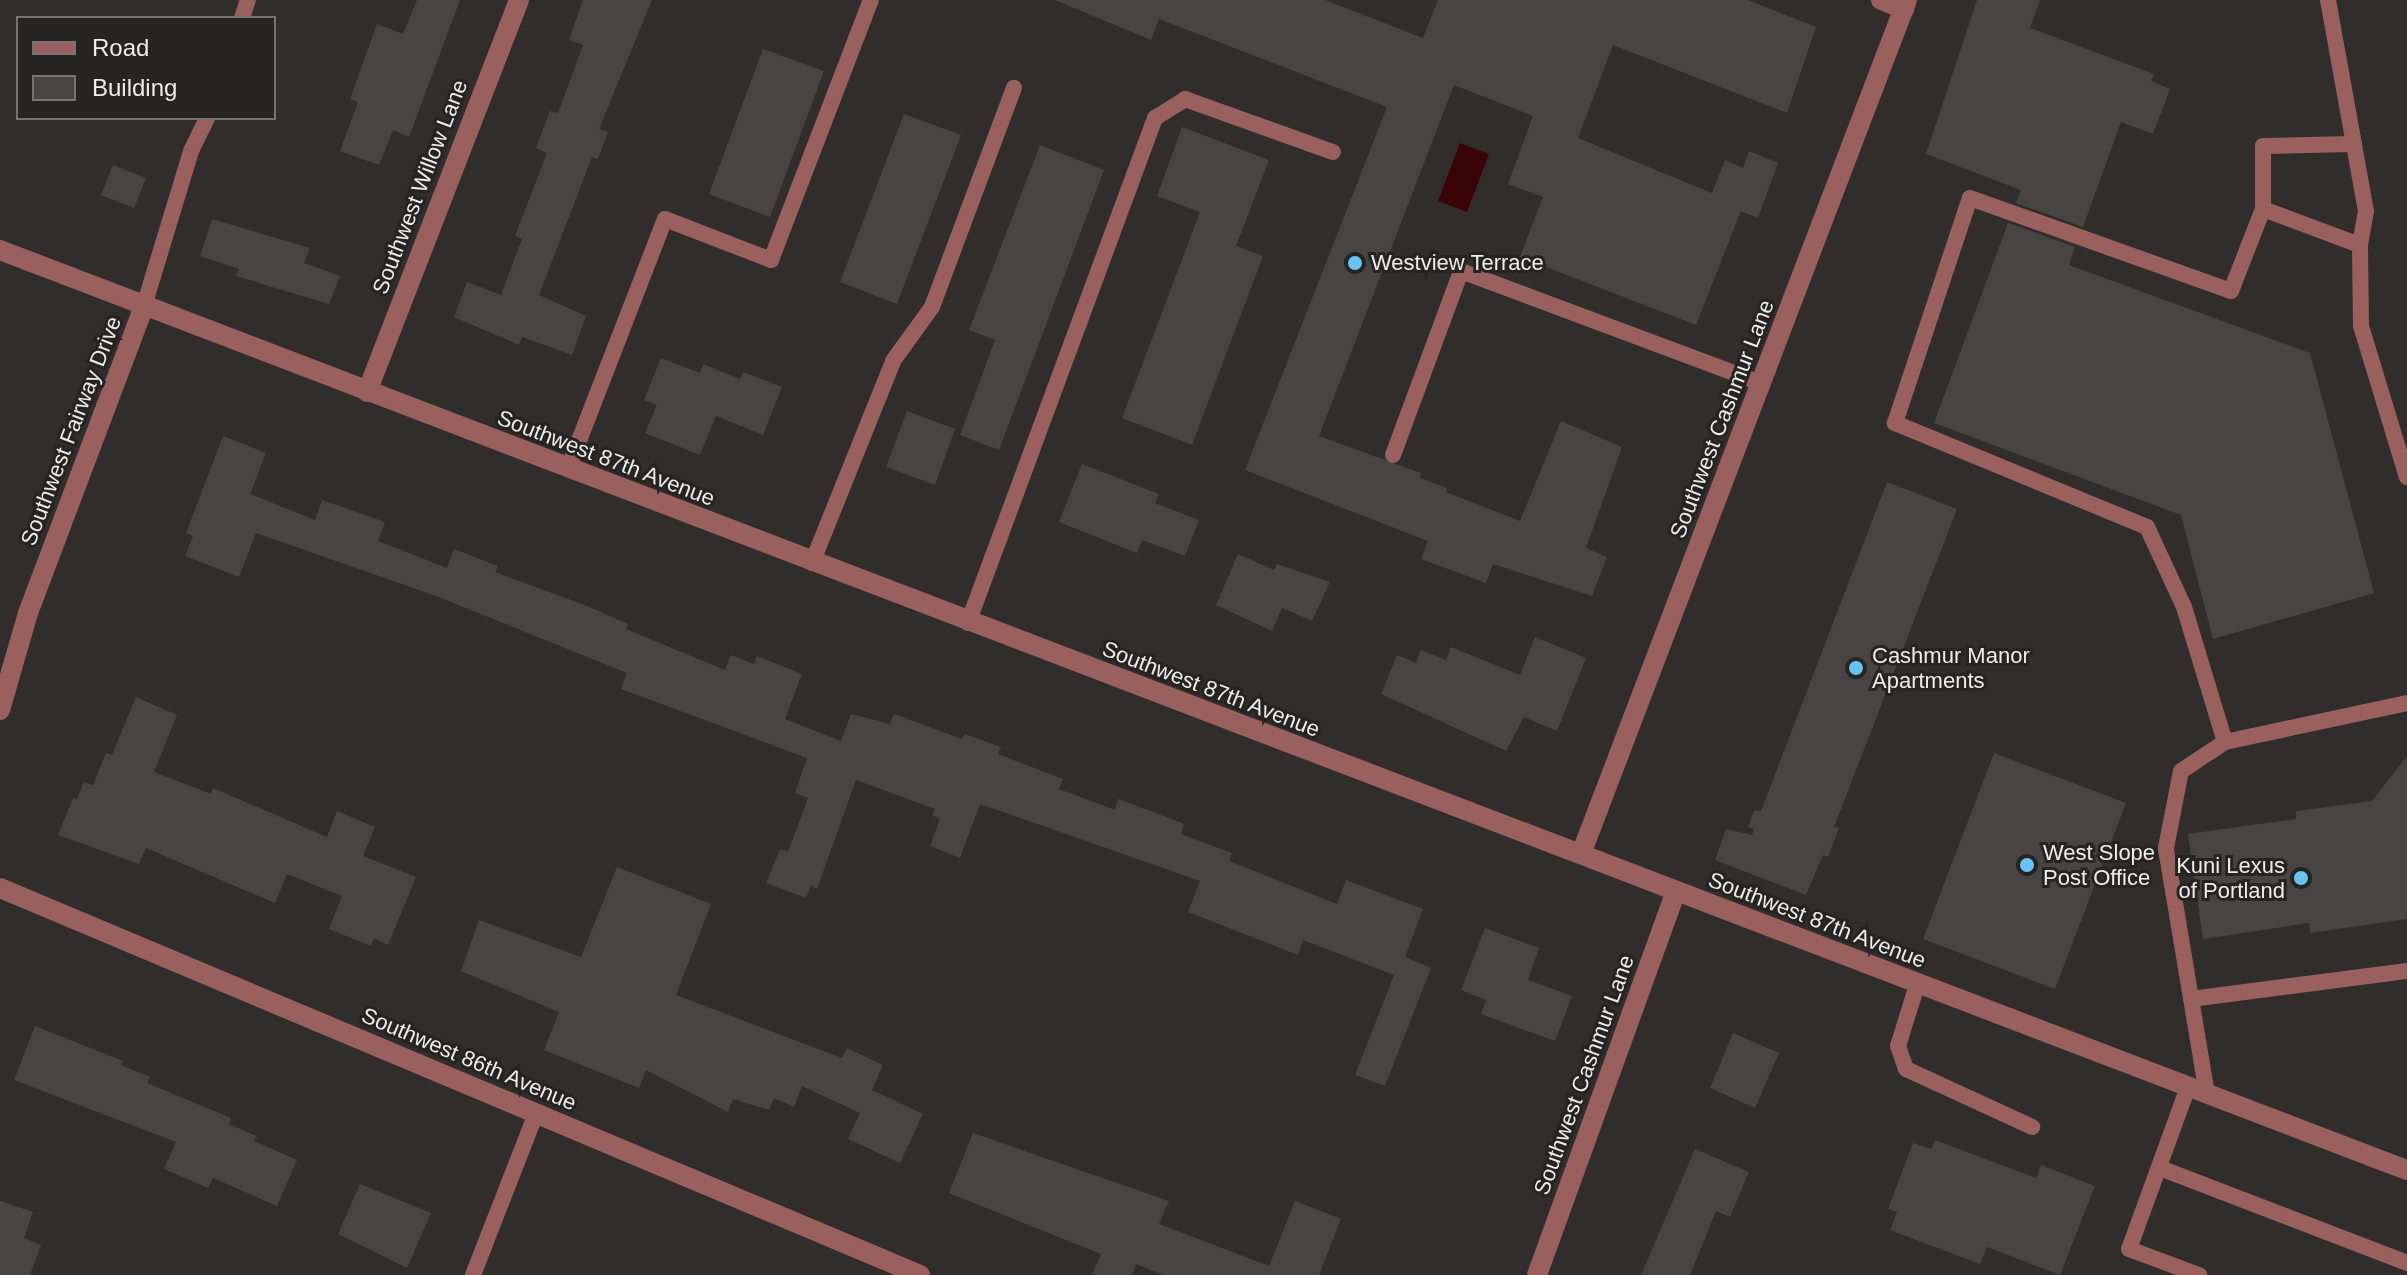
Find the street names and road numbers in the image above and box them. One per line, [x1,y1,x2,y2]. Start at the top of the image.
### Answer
street label: Southwest Willow Lane [367,76,473,298]
street label: Southwest Cashmur Lane [1664,296,1780,542]
street label: Southwest Fairway Drive [15,313,127,549]
street label: Southwest 87th Avenue [493,404,719,512]
street label: Southwest 87th Avenue [1098,635,1324,743]
street label: Southwest 87th Avenue [1704,866,1930,974]
street label: Southwest Cashmur Lane [1528,952,1640,1198]
street label: Southwest 86th Avenue [357,1002,581,1116]

